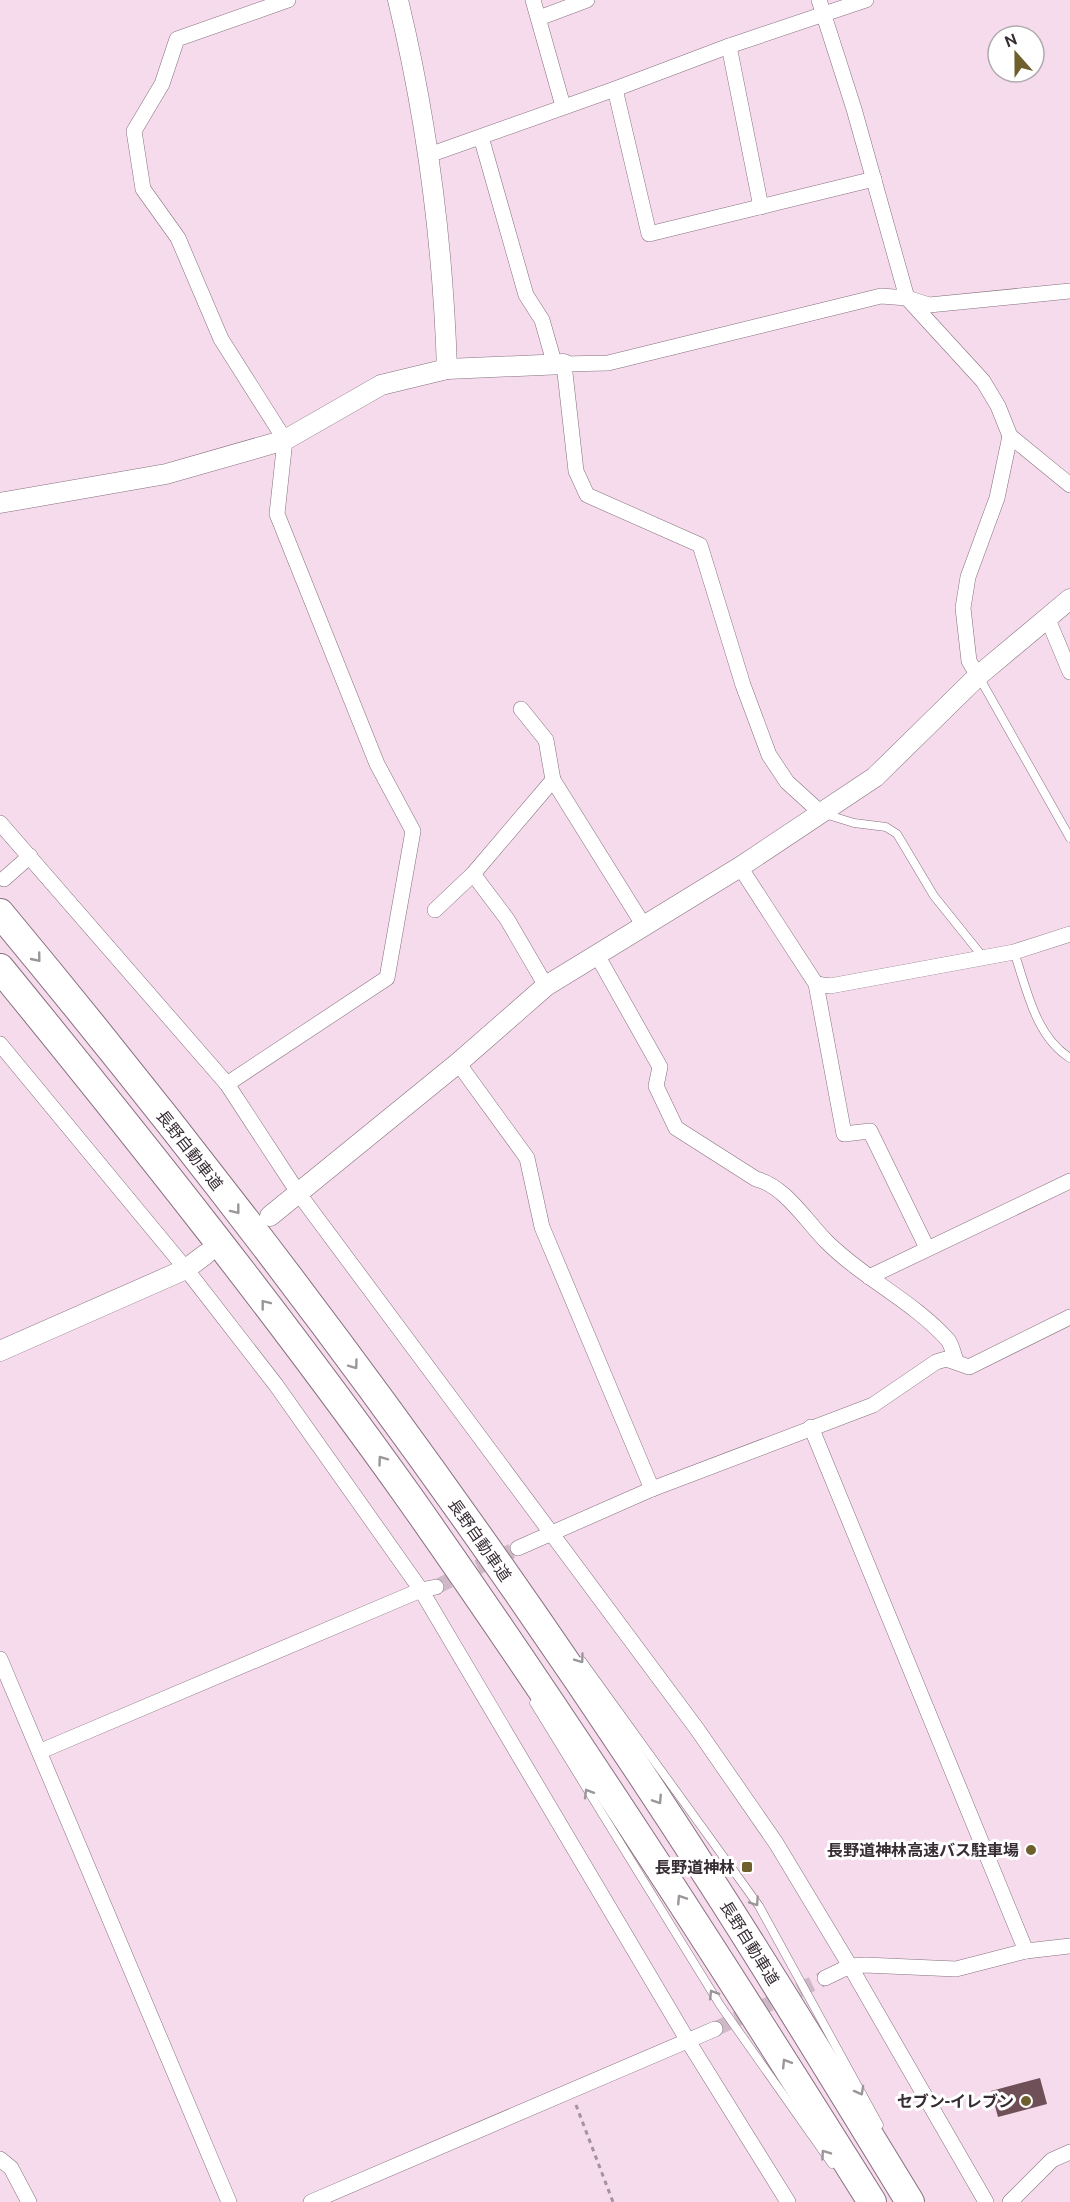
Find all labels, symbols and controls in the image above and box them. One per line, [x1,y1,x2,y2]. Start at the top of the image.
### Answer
north arrow [986,24,1046,84]
text: N [1002,29,1019,51]
one-way arrow [30,951,41,962]
street label: 長野自動車道 [153,1107,227,1193]
one-way arrow [229,1203,240,1214]
one-way arrow [262,1300,273,1311]
one-way arrow [347,1358,358,1369]
one-way arrow [378,1456,389,1467]
street label: 長野自動車道 [445,1496,515,1584]
one-way arrow [573,1652,584,1663]
one-way arrow [584,1789,596,1799]
one-way arrow [651,1794,662,1805]
place label: 長野道神林高速バス駐車場 [827,1841,1019,1859]
marker: 長野道神林高速バス駐車場 [1024,1843,1038,1857]
place label: 長野道神林 [655,1858,735,1876]
marker: 長野道神林 [740,1860,754,1874]
one-way arrow [677,1895,688,1906]
one-way arrow [748,1896,760,1906]
street label: 長野自動車道 [717,1898,783,1988]
one-way arrow [709,1990,721,2000]
one-way arrow [782,2059,793,2070]
one-way arrow [853,2085,864,2095]
place label: セブン-イレブン [897,2092,1014,2110]
marker: セブン-イレブン [1019,2094,1033,2108]
one-way arrow [821,2150,832,2161]

